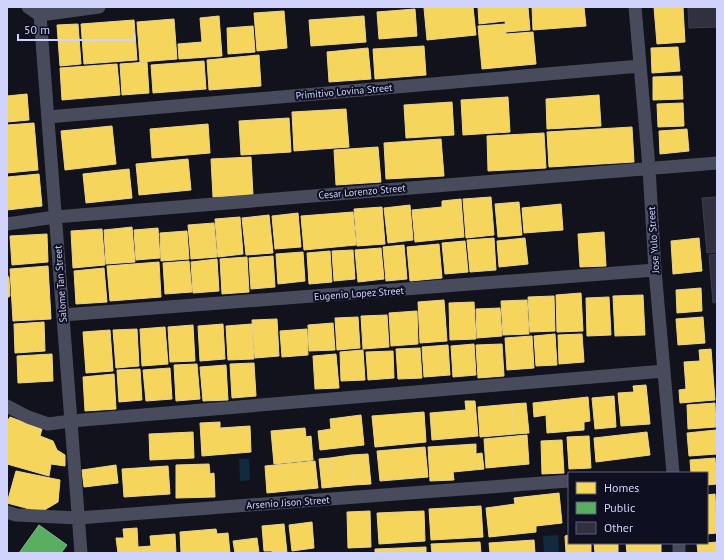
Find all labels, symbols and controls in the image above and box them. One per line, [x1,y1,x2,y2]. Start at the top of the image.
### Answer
scale bar [18,16,134,42]
text: 50 m [24,22,50,37]
street label: Primitivo Lovina Street [295,81,393,102]
street label: Cesar Lorenzo Street [318,181,407,202]
street label: Jose Yulo Street [645,206,662,275]
street label: Salome Tan Street [51,244,70,323]
street label: Eugenio Lopez Street [314,284,405,303]
legend [568,472,708,544]
text: Homes [604,480,639,495]
street label: Arsenio Jison Street [246,493,331,512]
text: Public [604,500,636,515]
text: Other [604,520,633,535]

